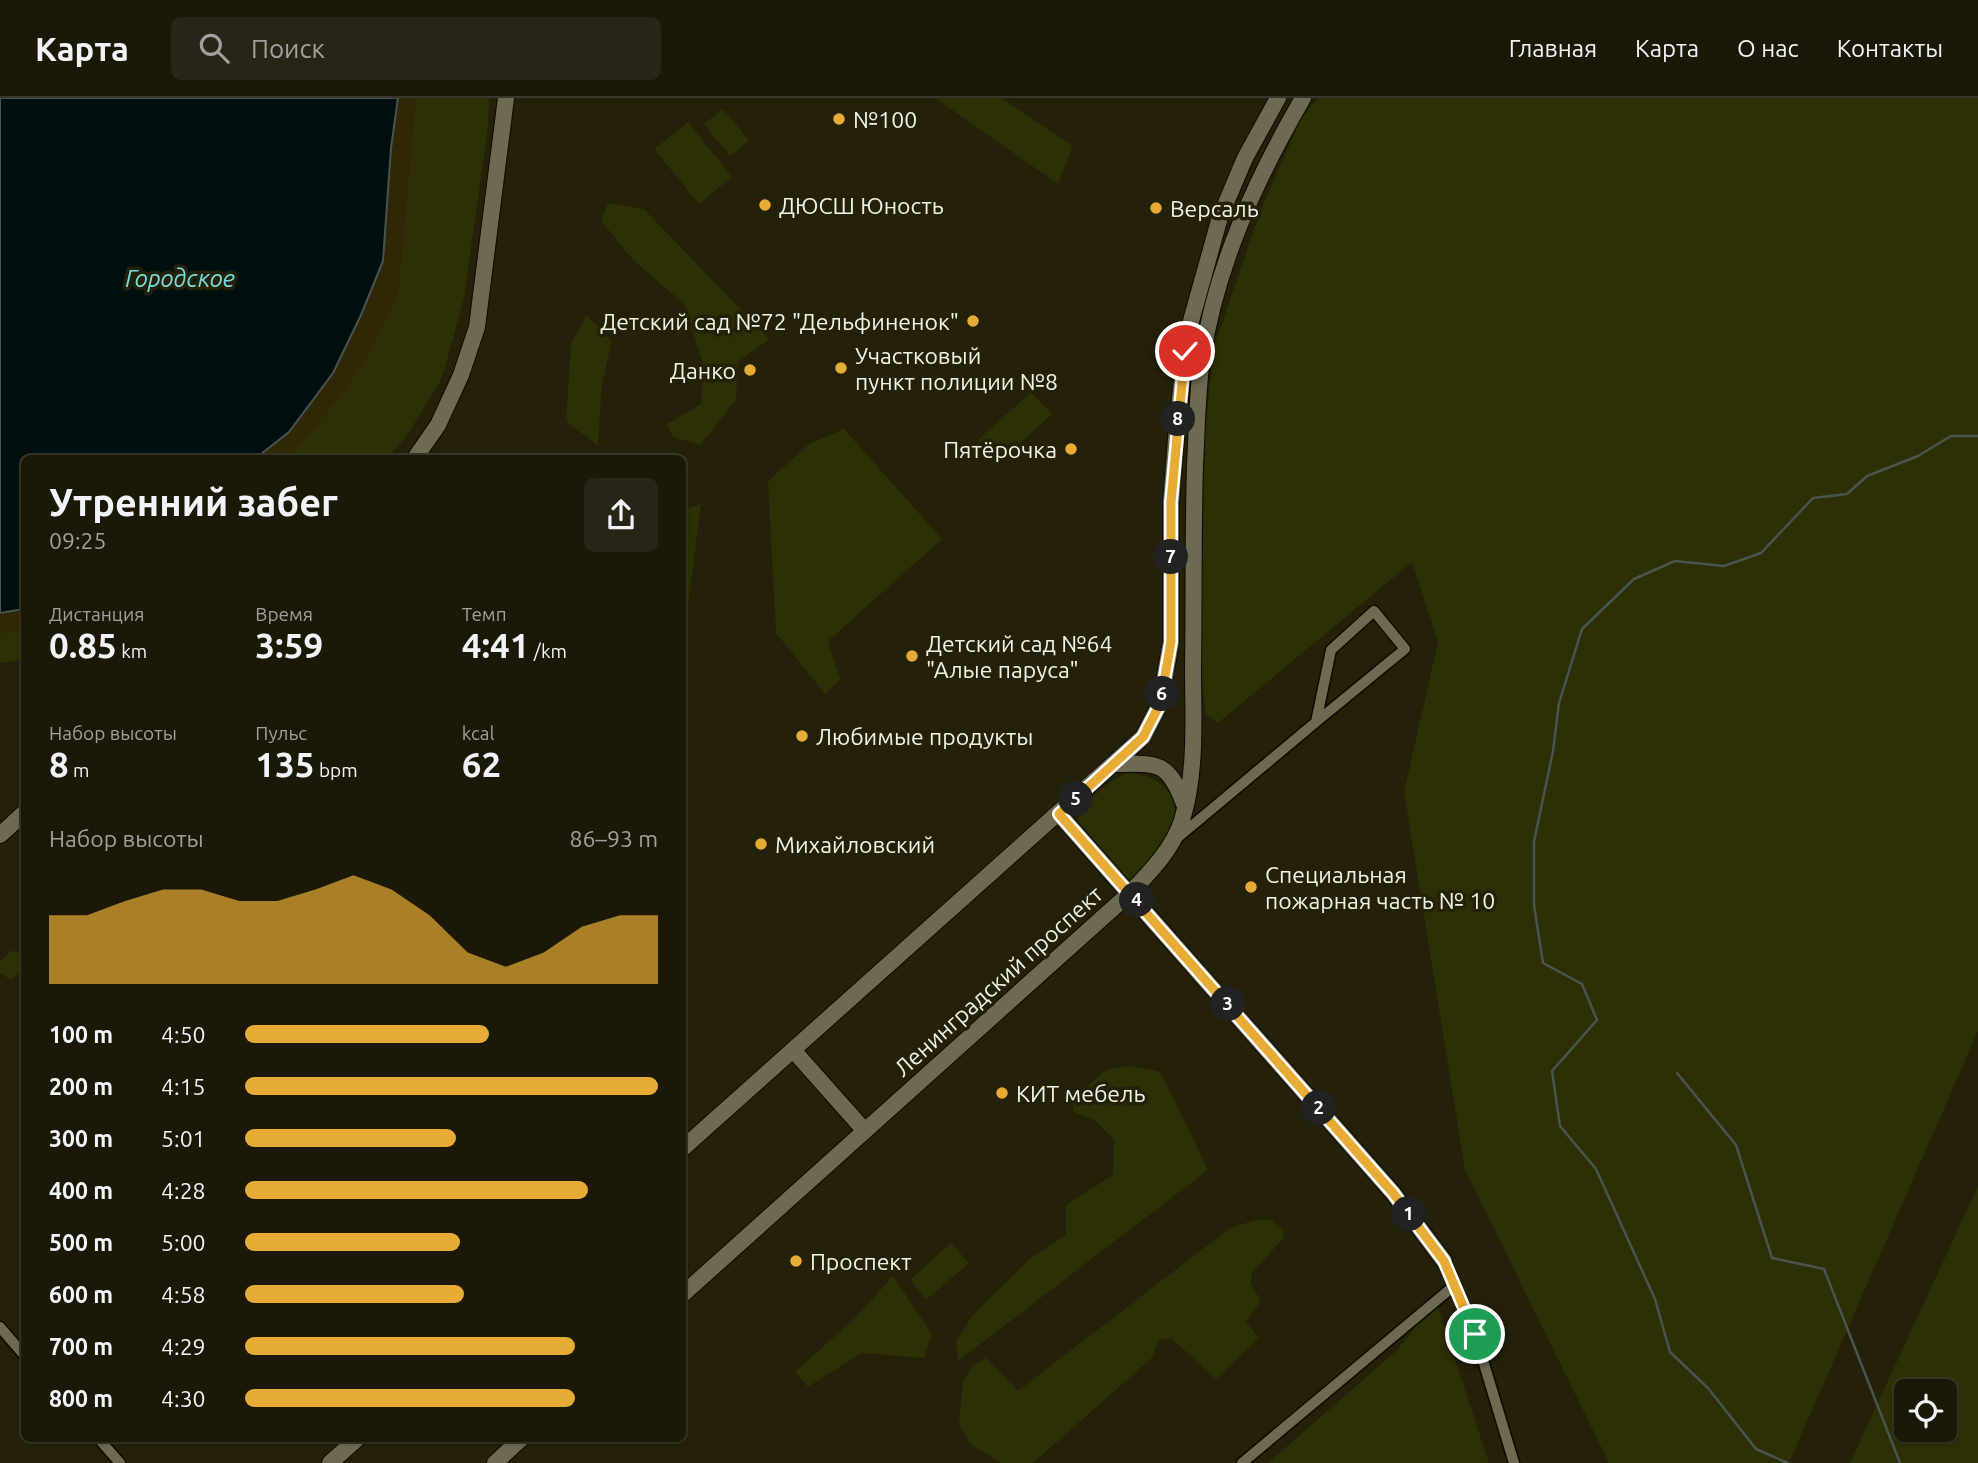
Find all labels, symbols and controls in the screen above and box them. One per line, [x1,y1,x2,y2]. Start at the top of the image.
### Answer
search box [171,17,661,80]
icon: search [195,29,233,67]
text: Карта [35,30,129,67]
text: Поиск [251,34,325,63]
text: Главная [1509,35,1597,62]
text: Карта [1635,35,1699,62]
text: О нас [1737,35,1799,62]
text: Контакты [1837,35,1943,62]
place label: №100 [853,107,917,132]
marker: №100 [831,111,847,127]
place label: ДЮСШ Юность [779,193,944,218]
place label: Версаль [1170,196,1259,221]
marker: ДЮСШ Юность [757,197,773,213]
marker: Версаль [1148,200,1164,216]
water label: Городское [125,265,235,292]
place label: Детский сад №72 "Дельфиненок" [600,309,959,334]
marker: Детский сад №72 "Дельфиненок" [965,313,981,329]
pin [1155,321,1215,381]
icon: check [1166,332,1204,370]
place label: Участковый пункт полиции №8 [855,343,1058,394]
place label: Данко [670,358,736,383]
marker: Участковый пункт полиции №8 [833,360,849,376]
marker: Данко [742,362,758,378]
pin: 8 [1160,402,1196,436]
text: 8 [1172,407,1183,429]
place label: Пятёрочка [943,437,1057,462]
marker: Пятёрочка [1063,441,1079,457]
button: share [584,478,658,552]
text: Утренний забег [49,481,338,523]
text: 09:25 [49,528,107,553]
pin: 7 [1154,540,1188,574]
text: 7 [1165,545,1176,567]
text: Дистанция [49,603,144,625]
text: Время [255,603,313,625]
text: Темп [462,603,507,625]
text: 0.85 [49,625,117,665]
text: 3:59 [255,625,323,665]
text: 4:41 [462,625,530,665]
place label: Детский сад №64 "Алые паруса" [926,631,1112,682]
text: km [117,640,147,662]
text: /km [530,640,567,662]
marker: Детский сад №64 "Алые паруса" [904,648,920,664]
pin: 6 [1144,676,1180,712]
text: 6 [1156,682,1167,704]
text: Набор высоты [49,722,177,744]
text: Пульс [255,722,307,744]
text: kcal [462,722,494,744]
place label: Любимые продукты [816,724,1033,749]
marker: Любимые продукты [794,728,810,744]
text: 8 [49,744,69,784]
text: 135 [255,744,315,784]
text: 62 [462,744,501,784]
text: m [69,759,90,781]
text: bpm [315,759,358,781]
pin: 5 [1058,782,1094,816]
text: 5 [1070,787,1081,809]
text: Набор высоты [49,826,204,851]
text: 86–93 m [570,826,658,851]
place label: Михайловский [775,832,935,857]
marker: Михайловский [753,836,769,852]
place label: Специальная пожарная часть № 10 [1265,862,1495,913]
marker: Специальная пожарная часть № 10 [1243,879,1259,895]
street label: Ленинградский проспект [889,881,1107,1081]
pin: 4 [1120,882,1154,918]
text: 4 [1131,888,1142,910]
pin: 3 [1210,986,1246,1021]
text: 3 [1222,992,1233,1014]
text: 100 m [49,1022,113,1047]
text: 4:50 [161,1022,206,1047]
text: 200 m [49,1074,113,1099]
text: 4:15 [161,1074,206,1099]
place label: КИТ мебель [1016,1081,1146,1106]
marker: КИТ мебель [994,1085,1010,1101]
pin: 2 [1302,1090,1336,1126]
text: 2 [1313,1096,1324,1118]
text: 300 m [49,1126,113,1151]
text: 5:01 [161,1126,206,1151]
text: 400 m [49,1178,113,1203]
text: 4:28 [161,1178,206,1203]
pin: 1 [1392,1196,1426,1232]
text: 1 [1403,1202,1414,1224]
text: 500 m [49,1230,113,1255]
text: 5:00 [161,1230,206,1255]
place label: Проспект [810,1249,911,1274]
marker: Проспект [788,1253,804,1269]
text: 600 m [49,1282,113,1307]
text: 4:58 [161,1282,206,1307]
pin [1445,1304,1505,1364]
icon: arrive [1456,1315,1494,1353]
text: 700 m [49,1334,113,1359]
text: 4:29 [161,1334,206,1359]
map controls [1894,1379,1957,1442]
button: locate [1894,1379,1957,1442]
text: 800 m [49,1386,113,1411]
text: 4:30 [161,1386,206,1411]

